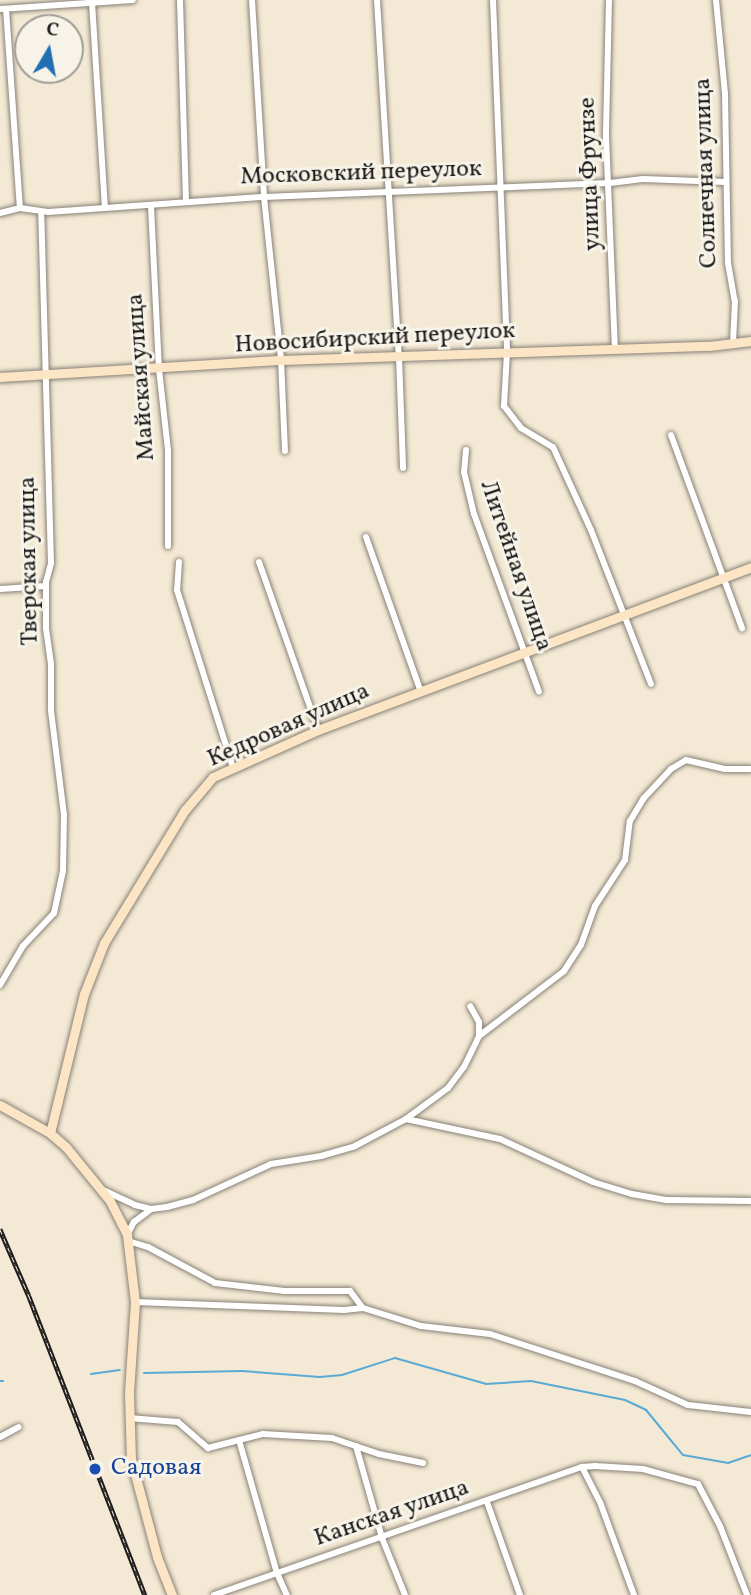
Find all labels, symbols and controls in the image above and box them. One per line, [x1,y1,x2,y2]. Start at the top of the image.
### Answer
north arrow [14,14,84,84]
text: С [44,16,61,44]
street label: Солнечная улица [689,77,725,269]
street label: улица Фрунзе [574,97,608,251]
street label: Московский переулок [240,155,482,193]
street label: Майская улица [122,292,162,462]
street label: Новосибирский переулок [234,317,516,361]
street label: Тверская улица [14,476,46,646]
street label: Литейная улица [472,476,558,656]
street label: Кедровая улица [203,677,375,775]
place label: Садовая [111,1455,202,1483]
marker: Садовая [85,1459,105,1479]
street label: Канская улица [311,1474,473,1554]

